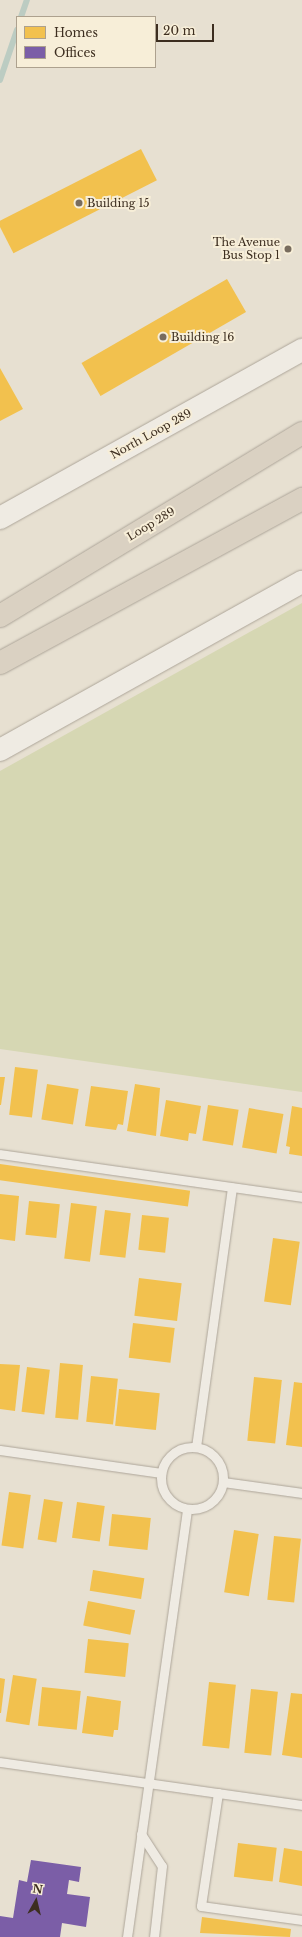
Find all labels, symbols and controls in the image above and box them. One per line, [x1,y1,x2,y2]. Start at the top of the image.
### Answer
legend [16,16,156,68]
scale bar [158,16,216,42]
text: 20 m [163,23,195,38]
text: Homes [54,25,98,40]
text: Offices [54,45,96,60]
place label: Building 15 [87,196,150,210]
marker: Building 15 [74,198,84,208]
place label: The Avenue Bus Stop 1 [212,236,280,262]
marker: The Avenue Bus Stop 1 [283,244,293,254]
place label: Building 16 [171,330,235,344]
marker: Building 16 [158,332,168,342]
street label: North Loop 289 [108,406,194,462]
street label: Loop 289 [125,505,177,543]
north arrow [16,1881,56,1921]
text: N [32,1881,44,1897]

